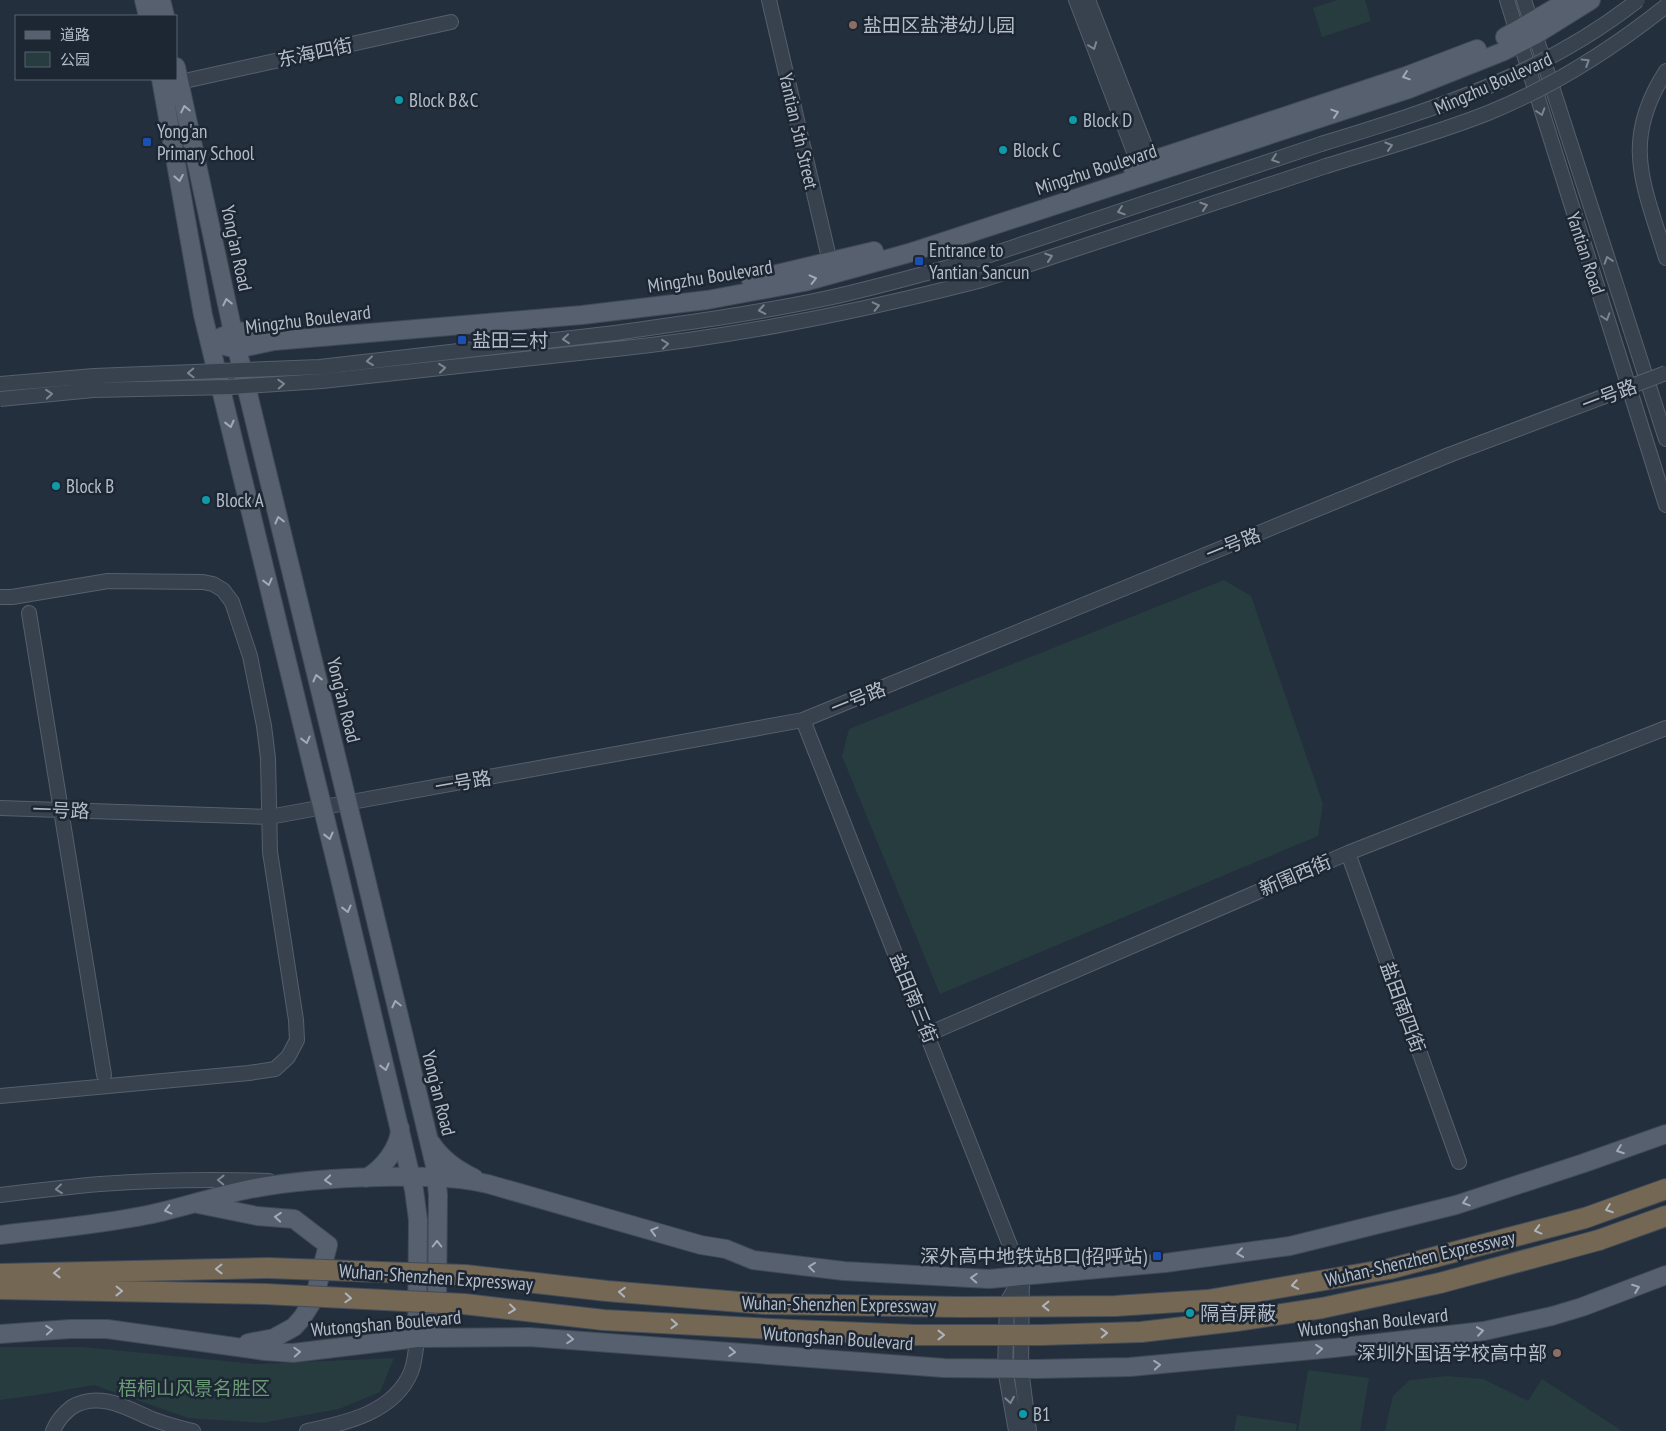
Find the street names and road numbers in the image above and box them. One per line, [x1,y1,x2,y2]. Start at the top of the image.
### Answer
street label: 东海四街 [275,32,355,72]
street label: Mingzhu Boulevard [1431,46,1555,120]
street label: Yantian 5th Street [774,71,824,192]
street label: Mingzhu Boulevard [1032,138,1160,200]
street label: Yong'an Road [216,203,258,293]
street label: Yantian Road [1561,209,1611,297]
street label: Mingzhu Boulevard [646,254,774,298]
street label: Mingzhu Boulevard [244,299,372,339]
street label: 一号路 [1578,374,1640,416]
street label: 一号路 [1202,522,1264,566]
street label: Yong'an Road [322,655,366,745]
street label: 一号路 [827,676,889,720]
street label: 一号路 [433,765,493,799]
street label: 一号路 [32,797,90,823]
street label: 新围西街 [1255,849,1335,901]
street label: 盐田南三街 [885,949,943,1047]
street label: 盐田南四街 [1375,958,1431,1056]
street label: Yong'an Road [417,1048,461,1138]
street label: Wuhan-Shenzhen Expressway [1323,1224,1518,1292]
street label: Wuhan-Shenzhen Expressway [338,1258,535,1296]
street label: Wuhan-Shenzhen Expressway [742,1290,937,1318]
street label: Wutongshan Boulevard [1297,1302,1449,1342]
street label: Wutongshan Boulevard [310,1304,462,1342]
street label: Wutongshan Boulevard [762,1321,914,1355]

